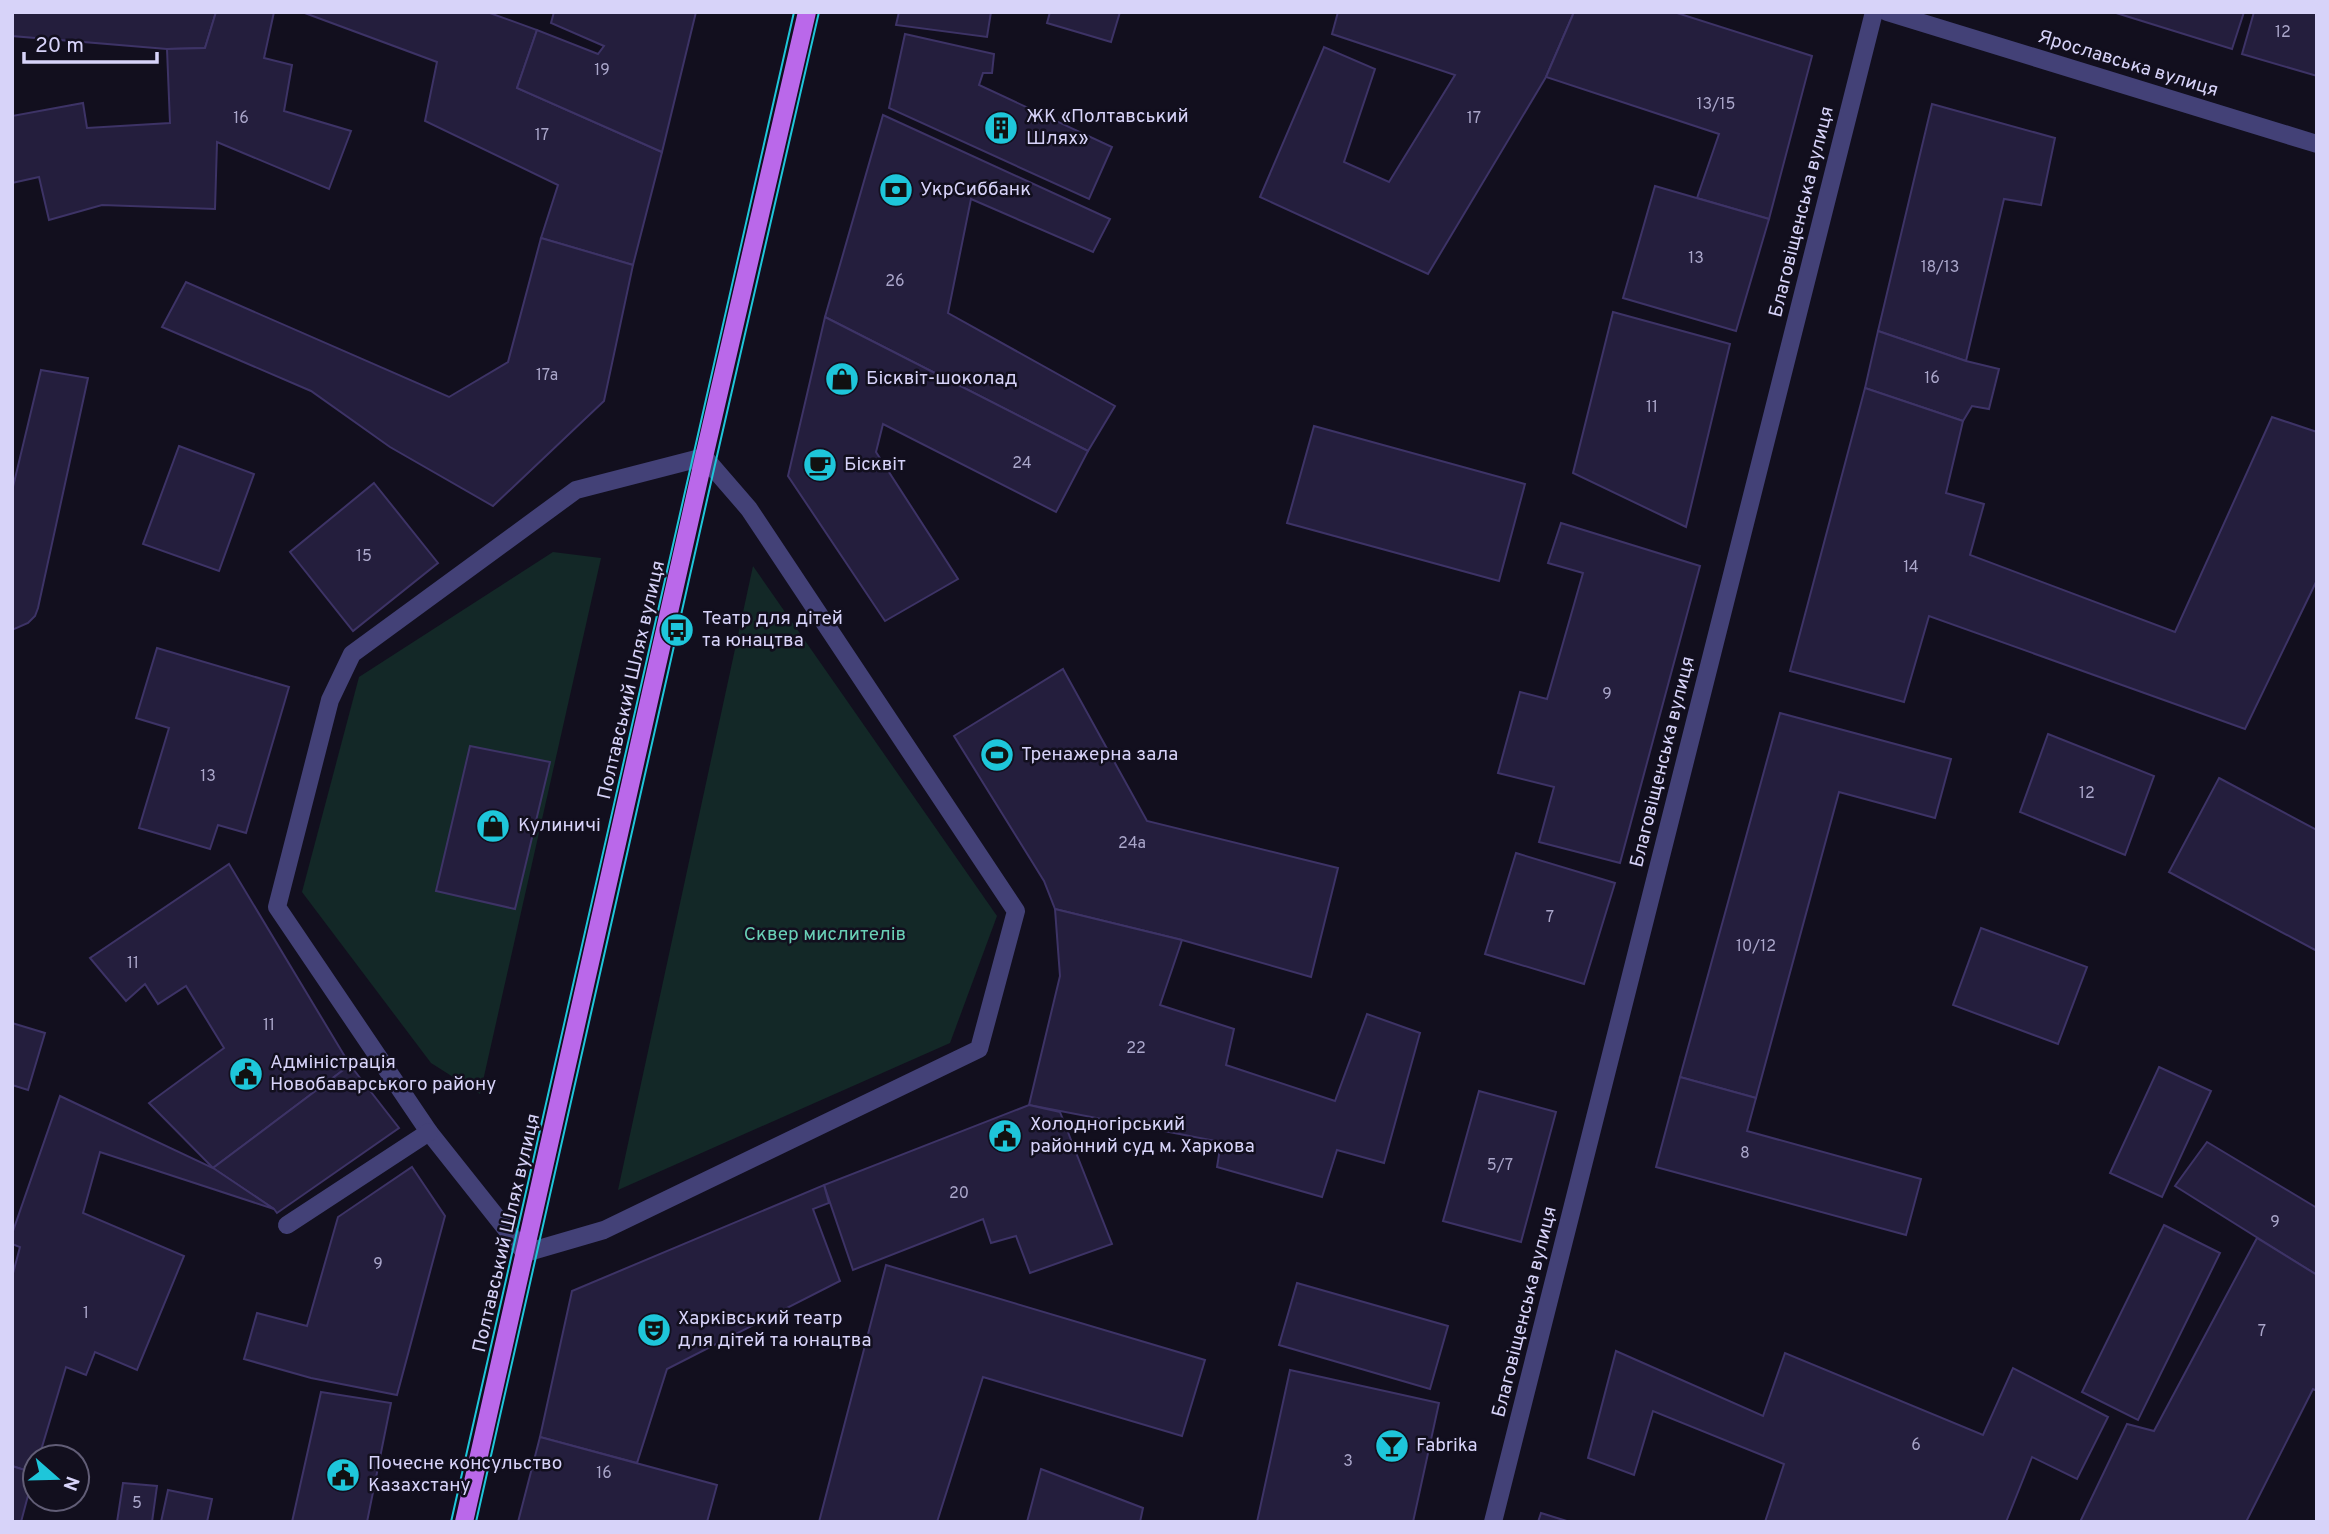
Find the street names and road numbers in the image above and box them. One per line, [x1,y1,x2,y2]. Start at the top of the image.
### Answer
street label: Ярославська вулиця [2035,25,2221,103]
street label: Благовіщенська вулиця [1764,104,1840,320]
street label: Полтавський Шлях вулиця [593,558,671,802]
street label: Благовіщенська вулиця [1625,654,1701,870]
street label: Полтавський Шлях вулиця [468,1111,546,1355]
street label: Благовіщенська вулиця [1487,1204,1563,1420]

